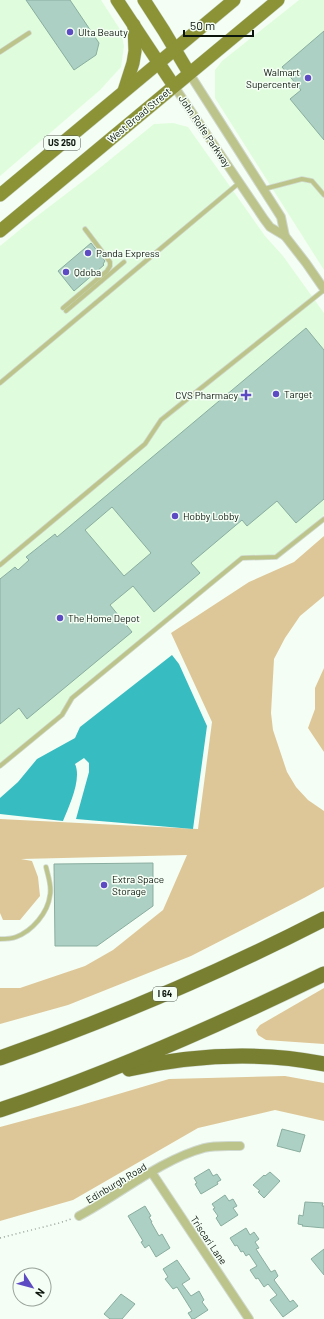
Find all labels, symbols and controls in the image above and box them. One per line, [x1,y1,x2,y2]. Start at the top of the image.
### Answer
scale bar [184,12,253,38]
text: 50 m [190,18,215,32]
place label: Ulta Beauty [78,26,128,38]
marker: Ulta Beauty [65,27,75,37]
place label: Walmart Supercenter [246,66,300,90]
marker: Walmart Supercenter [303,73,313,83]
street label: West Broad Street [105,85,173,145]
street label: John Rolfe Parkway [176,93,234,170]
road number: US 250 [44,136,80,150]
place label: Panda Express [96,247,160,259]
marker: Panda Express [83,248,93,258]
place label: Qdoba [74,266,101,278]
marker: Qdoba [61,267,71,277]
place label: Target [284,388,313,400]
place label: CVS Pharmacy [175,389,238,401]
marker: Target [271,389,281,399]
marker: CVS Pharmacy [241,390,251,400]
place label: Hobby Lobby [183,510,239,522]
marker: Hobby Lobby [170,511,180,521]
place label: The Home Depot [68,612,140,624]
marker: The Home Depot [55,613,65,623]
place label: Extra Space Storage [112,873,164,897]
marker: Extra Space Storage [99,880,109,890]
road number: I 64 [153,987,177,1001]
street label: Edinburgh Road [83,1160,149,1206]
street label: Triscari Lane [188,1213,230,1267]
north arrow [12,1267,52,1307]
text: N [33,1286,48,1300]

